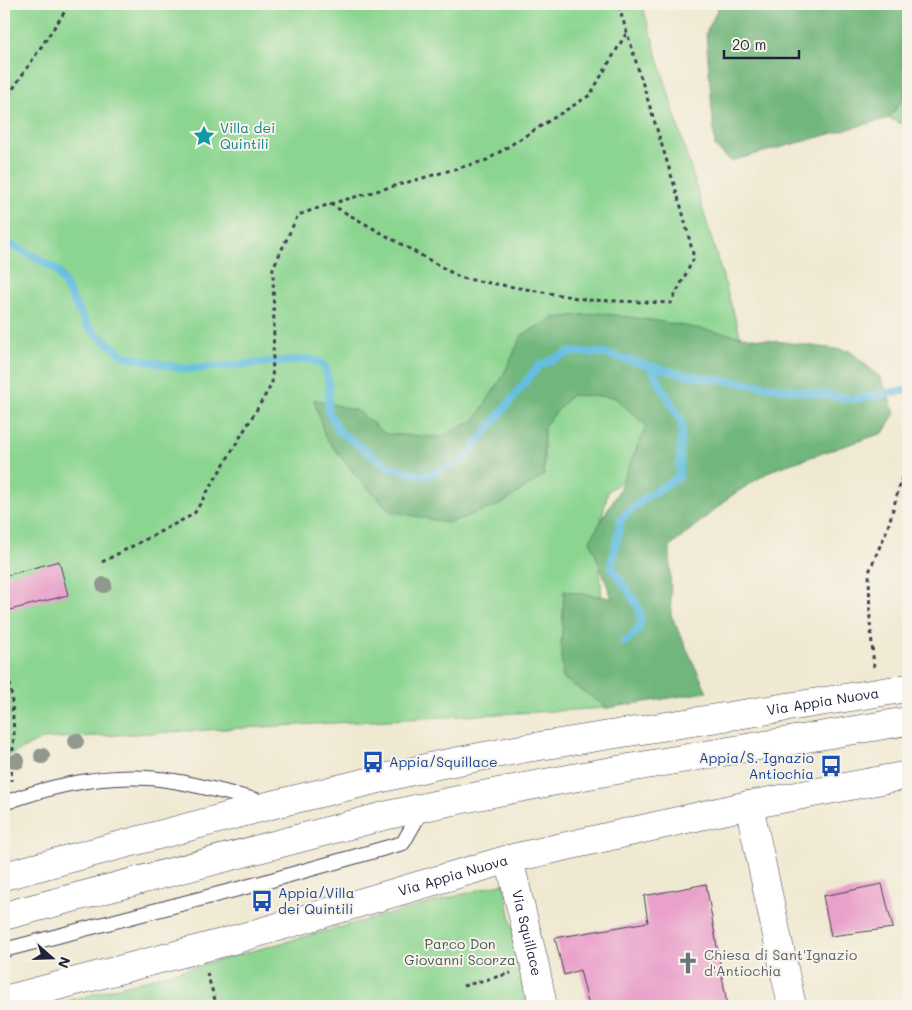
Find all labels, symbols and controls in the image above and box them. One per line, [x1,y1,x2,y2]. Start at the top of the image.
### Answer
scale bar [724,28,800,60]
text: 20 m [732,34,766,54]
place label: Villa dei Quintili [220,118,275,153]
place icon: Villa dei Quintili [191,123,217,149]
street label: Via Appia Nuova [765,683,880,719]
place label: Appia/S. Ignazio Antiochia [699,748,814,783]
bus stop icon: Appia/Squillace [360,749,386,775]
place label: Appia/Squillace [389,752,498,771]
bus stop icon: Appia/S. Ignazio Antiochia [818,753,844,779]
street label: Via Appia Nuova [396,850,510,900]
place label: Appia/Villa dei Quintili [278,883,354,918]
bus stop icon: Appia/Villa dei Quintili [249,888,275,914]
street label: Via Squillace [508,888,547,977]
north arrow [28,932,78,982]
park label: Parco Don Giovanni Scorza [404,934,516,969]
place label: Chiesa di Sant'Ignazio d'Antiochia [704,945,857,980]
church icon: Chiesa di Sant'Ignazio d'Antiochia [675,950,701,976]
text: N [54,954,75,971]

